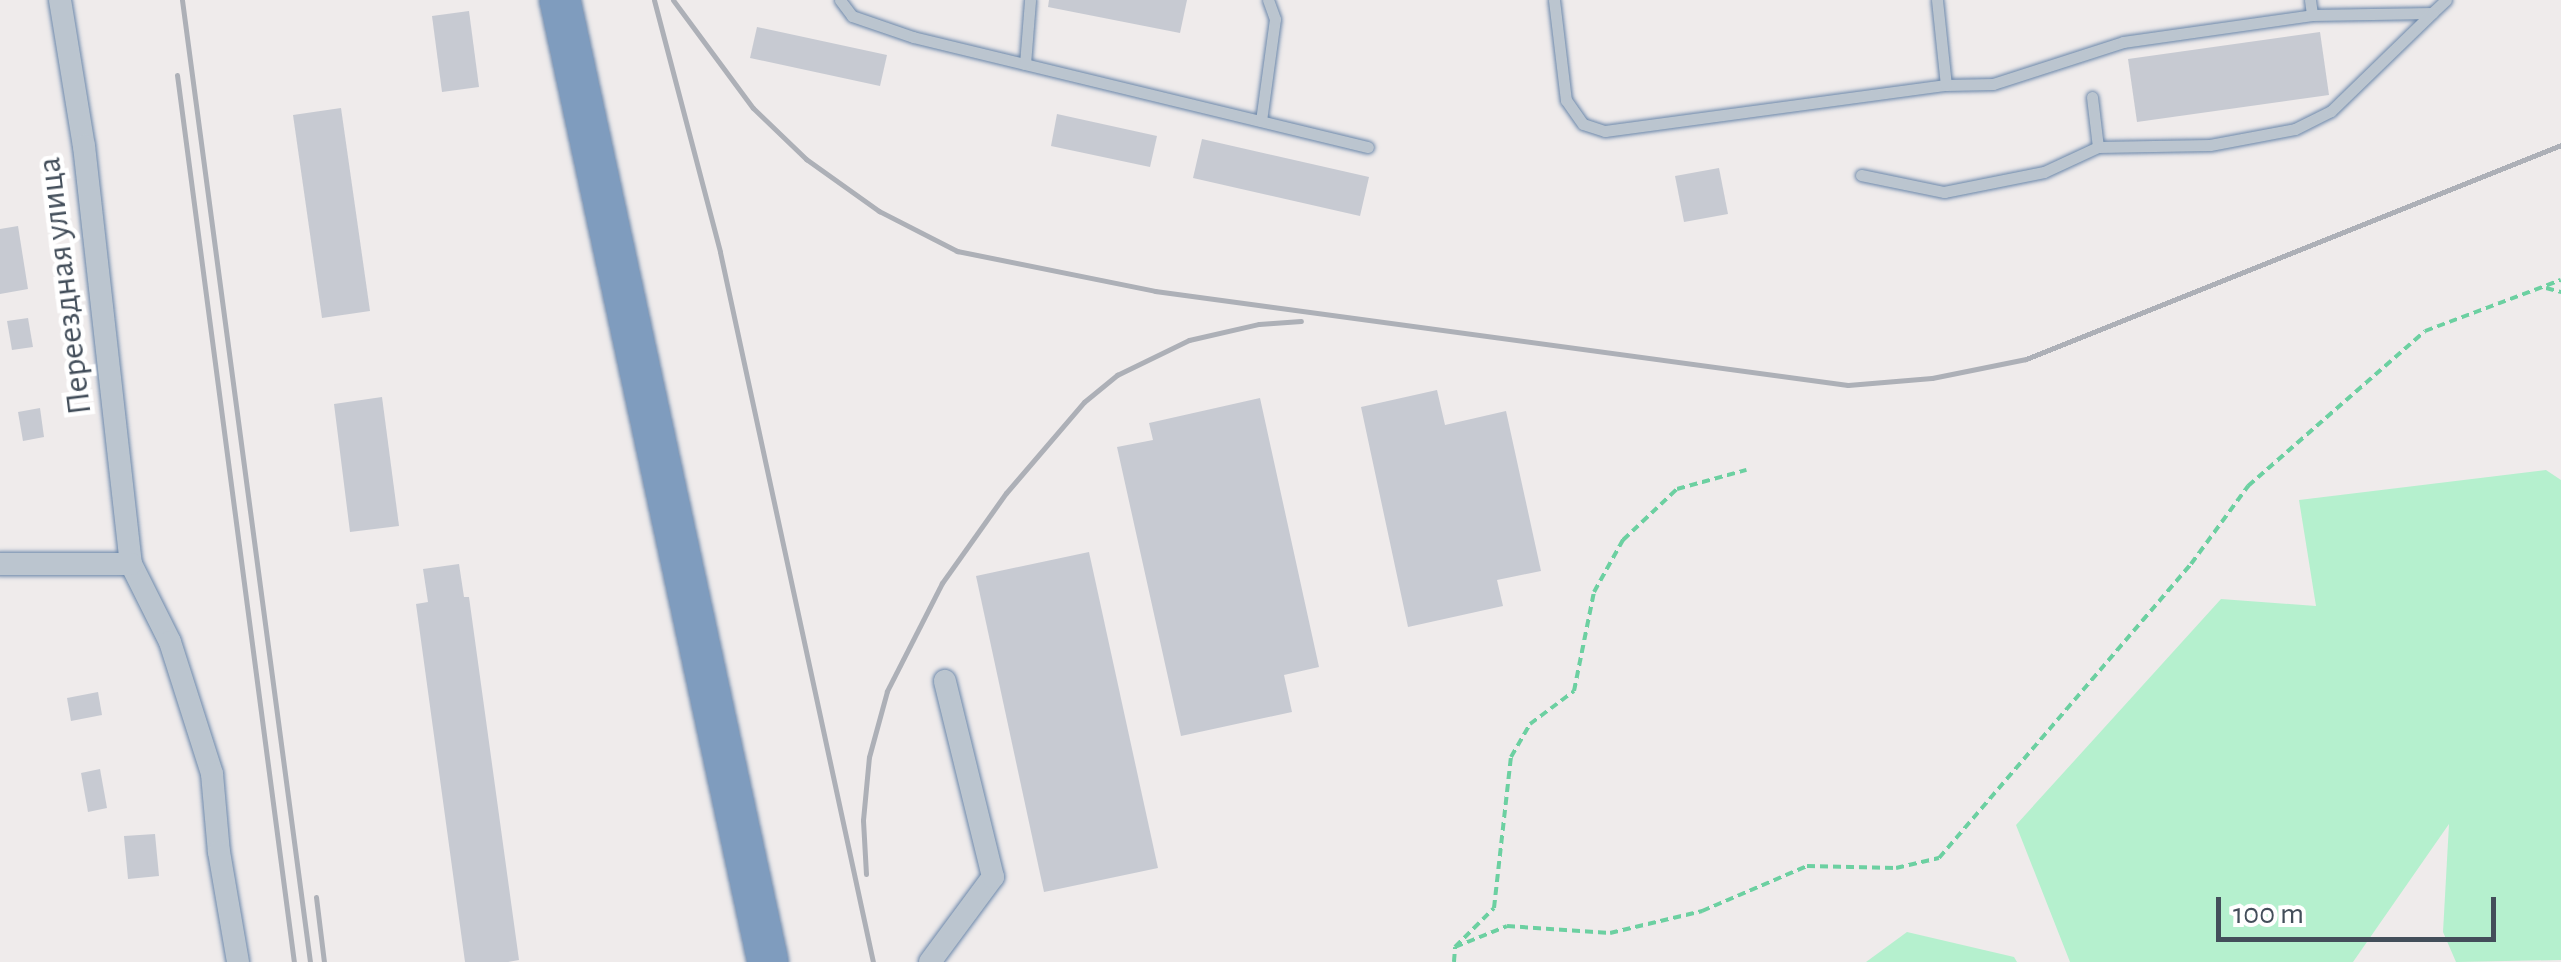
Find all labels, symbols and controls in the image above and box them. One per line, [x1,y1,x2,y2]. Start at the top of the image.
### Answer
street label: Переездная улица [28,155,102,417]
scale bar [2221,877,2501,939]
text: 100 m [2233,899,2304,929]

